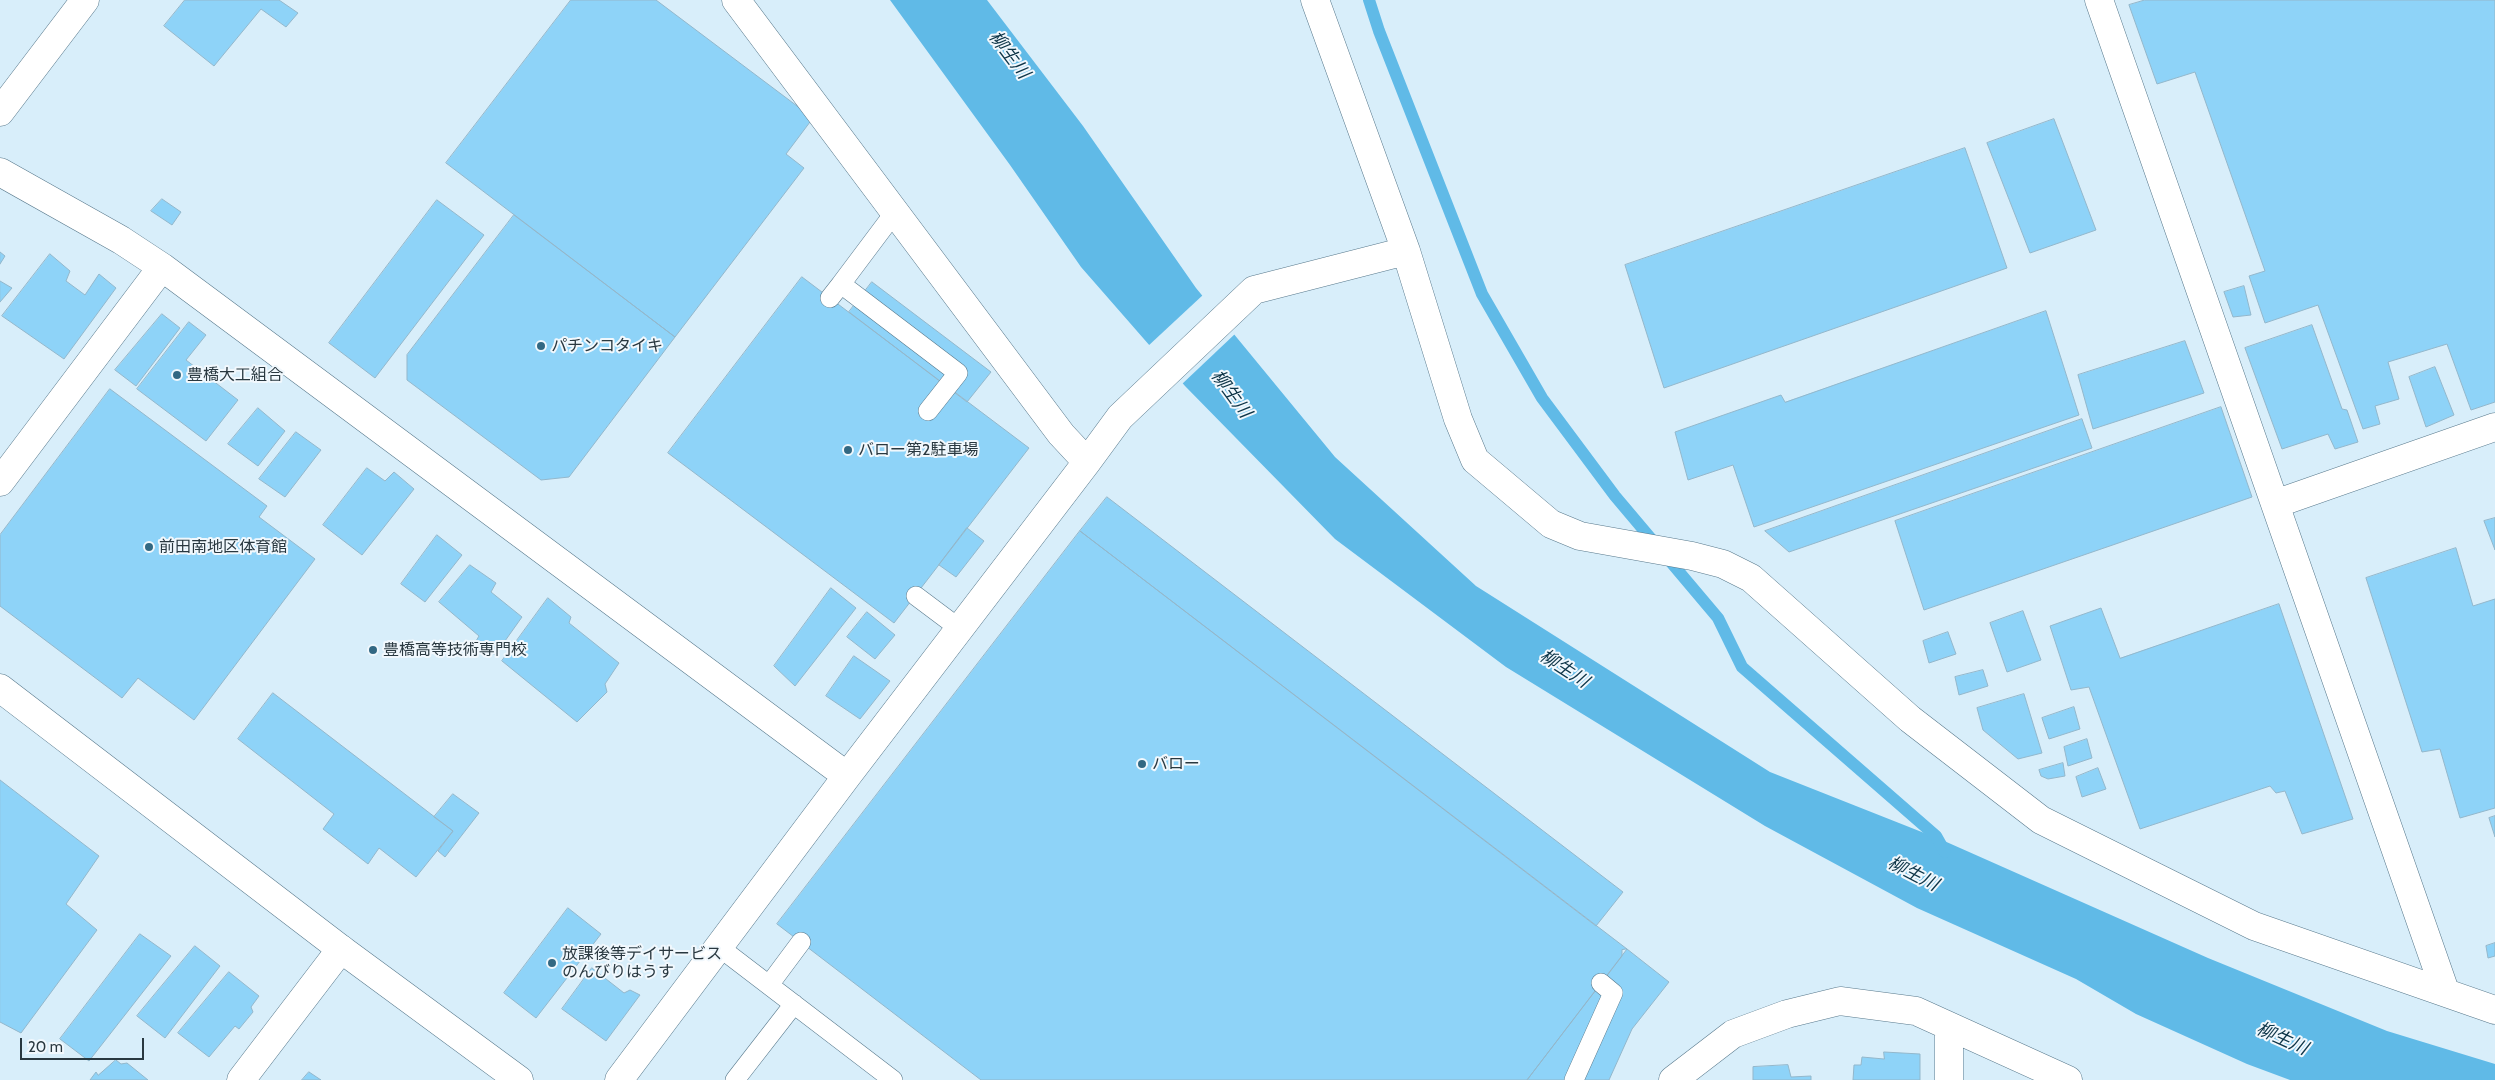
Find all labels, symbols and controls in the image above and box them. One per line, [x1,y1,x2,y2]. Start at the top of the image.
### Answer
water label: 柳生川 [984,27,1034,83]
place label: パチンコタイキ [551,336,663,356]
marker: パチンコタイキ [535,340,547,352]
place label: 豊橋大工組合 [187,365,283,385]
water label: 柳生川 [1206,366,1256,422]
marker: 豊橋大工組合 [171,369,183,381]
place label: バロー第2駐車場 [858,440,978,460]
marker: バロー第2駐車場 [842,444,854,456]
place label: 前田南地区体育館 [159,537,287,557]
marker: 前田南地区体育館 [143,541,155,553]
place label: 豊橋高等技術専門校 [383,640,527,660]
marker: 豊橋高等技術専門校 [367,644,379,656]
water label: 柳生川 [1535,645,1593,693]
place label: バロー [1152,754,1200,774]
marker: バロー [1136,758,1148,770]
water label: 柳生川 [1884,852,1942,896]
place label: 放課後等デイサービス のんびりはうす [562,944,722,982]
marker: 放課後等デイサービス のんびりはうす [546,957,558,969]
water label: 柳生川 [2253,1018,2311,1060]
scale bar [22,1028,146,1060]
text: 20 m [28,1038,63,1056]

